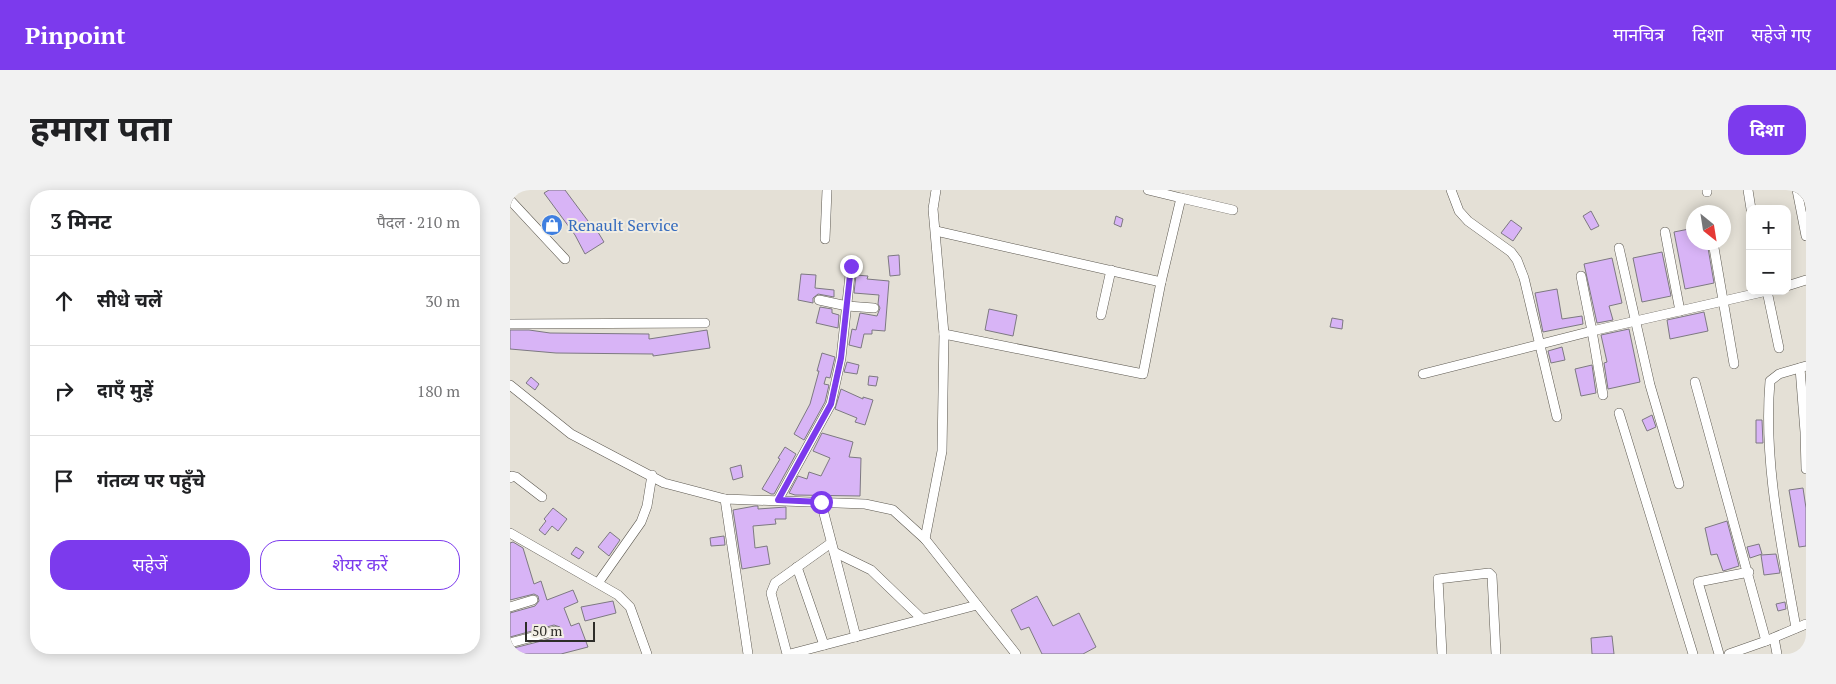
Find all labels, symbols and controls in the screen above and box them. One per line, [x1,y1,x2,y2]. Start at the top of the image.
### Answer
text: Pinpoint [25,19,126,51]
text: मानचित्र [1613,22,1664,46]
text: दिशा [1692,22,1723,46]
text: सहेजे गए [1751,22,1811,46]
text: हमारा पता [30,105,172,151]
button: दिशा [1728,105,1806,155]
north arrow [1686,205,1731,250]
map controls [1746,205,1791,295]
button: + [1746,205,1791,250]
text: 3 मिनट [50,207,112,235]
text: पैदल · 210 m [377,211,460,233]
shop icon: Renault Service [540,213,564,237]
place label: Renault Service [568,214,679,236]
button: − [1746,250,1791,295]
route end [840,255,863,278]
icon: ahead [50,287,78,315]
text: सीधे चलें [97,287,162,312]
text: 30 m [425,290,460,312]
icon: right [50,377,78,405]
text: दाएँ मुड़ें [97,377,153,402]
text: 180 m [417,380,460,402]
icon: arrive [50,467,78,495]
text: गंतव्य पर पहुँचे [97,467,205,492]
route start [810,491,833,514]
button: सहेजें [50,540,250,590]
button: शेयर करें [260,540,460,590]
scale bar [525,619,595,642]
text: 50 m [532,621,562,640]

